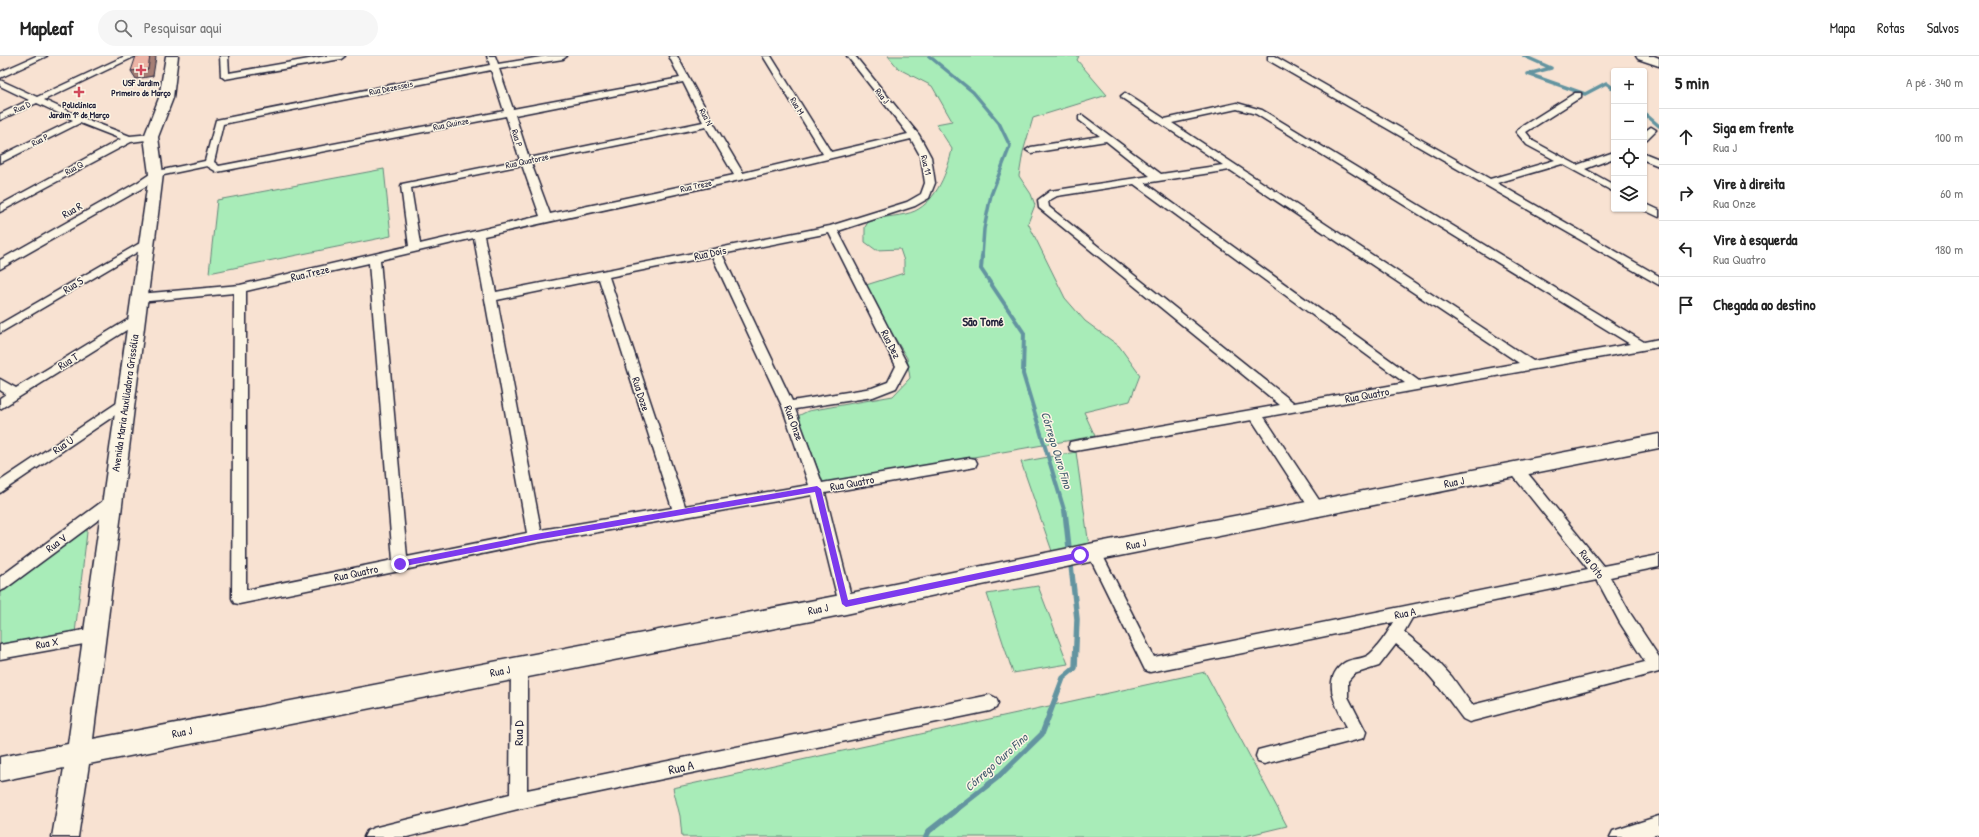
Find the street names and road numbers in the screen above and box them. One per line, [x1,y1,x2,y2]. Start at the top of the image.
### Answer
street label: Rua Dezesseis [368,78,415,98]
street label: Rua J [872,86,892,107]
street label: Rua M [787,95,807,117]
street label: Rua D [12,98,33,116]
street label: Rua N [696,106,716,128]
street label: Rua Quinze [432,115,470,133]
street label: Rua P [509,128,525,148]
street label: Rua P [29,131,51,149]
street label: Rua Quatorze [504,150,550,171]
street label: Rua 11 [918,154,934,176]
street label: Rua Q [63,158,85,178]
street label: Rua Treze [679,177,713,195]
street label: Rua R [59,199,85,221]
street label: Rua Dois [693,243,727,263]
street label: Rua Treze [289,262,331,284]
street label: Rua S [60,274,86,296]
street label: Rua Dez [878,327,904,361]
street label: Avenida Maria Auxiliadora Grissólia [108,333,142,472]
street label: Rua T [55,349,81,373]
street label: Rua Doze [629,375,653,413]
street label: Rua Quatro [1344,384,1391,406]
street label: Rua Onze [781,403,807,443]
street label: Rua U [50,433,76,457]
street label: Rua Quatro [829,472,876,494]
street label: Rua J [1443,473,1465,491]
street label: Rua V [43,530,70,555]
street label: Rua J [1125,535,1147,553]
street label: Rua Oito [1576,547,1608,582]
street label: Rua Quatro [333,561,380,584]
street label: Rua J [807,600,829,618]
street label: Rua A [1393,604,1418,622]
street label: Rua X [35,634,60,652]
street label: Rua J [489,662,511,680]
street label: Rua D [509,719,527,746]
street label: Rua J [171,723,193,741]
street label: Rua A [667,755,696,778]

